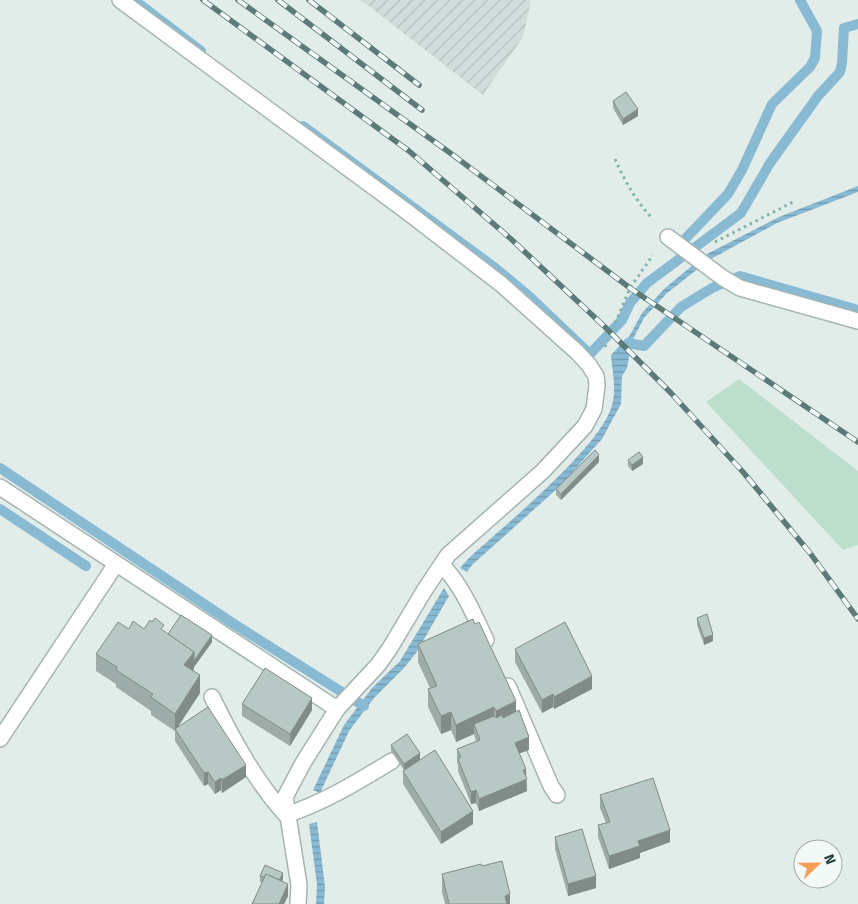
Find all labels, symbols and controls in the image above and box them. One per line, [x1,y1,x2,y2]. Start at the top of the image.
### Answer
north arrow [793,839,843,889]
text: N [820,852,839,867]

